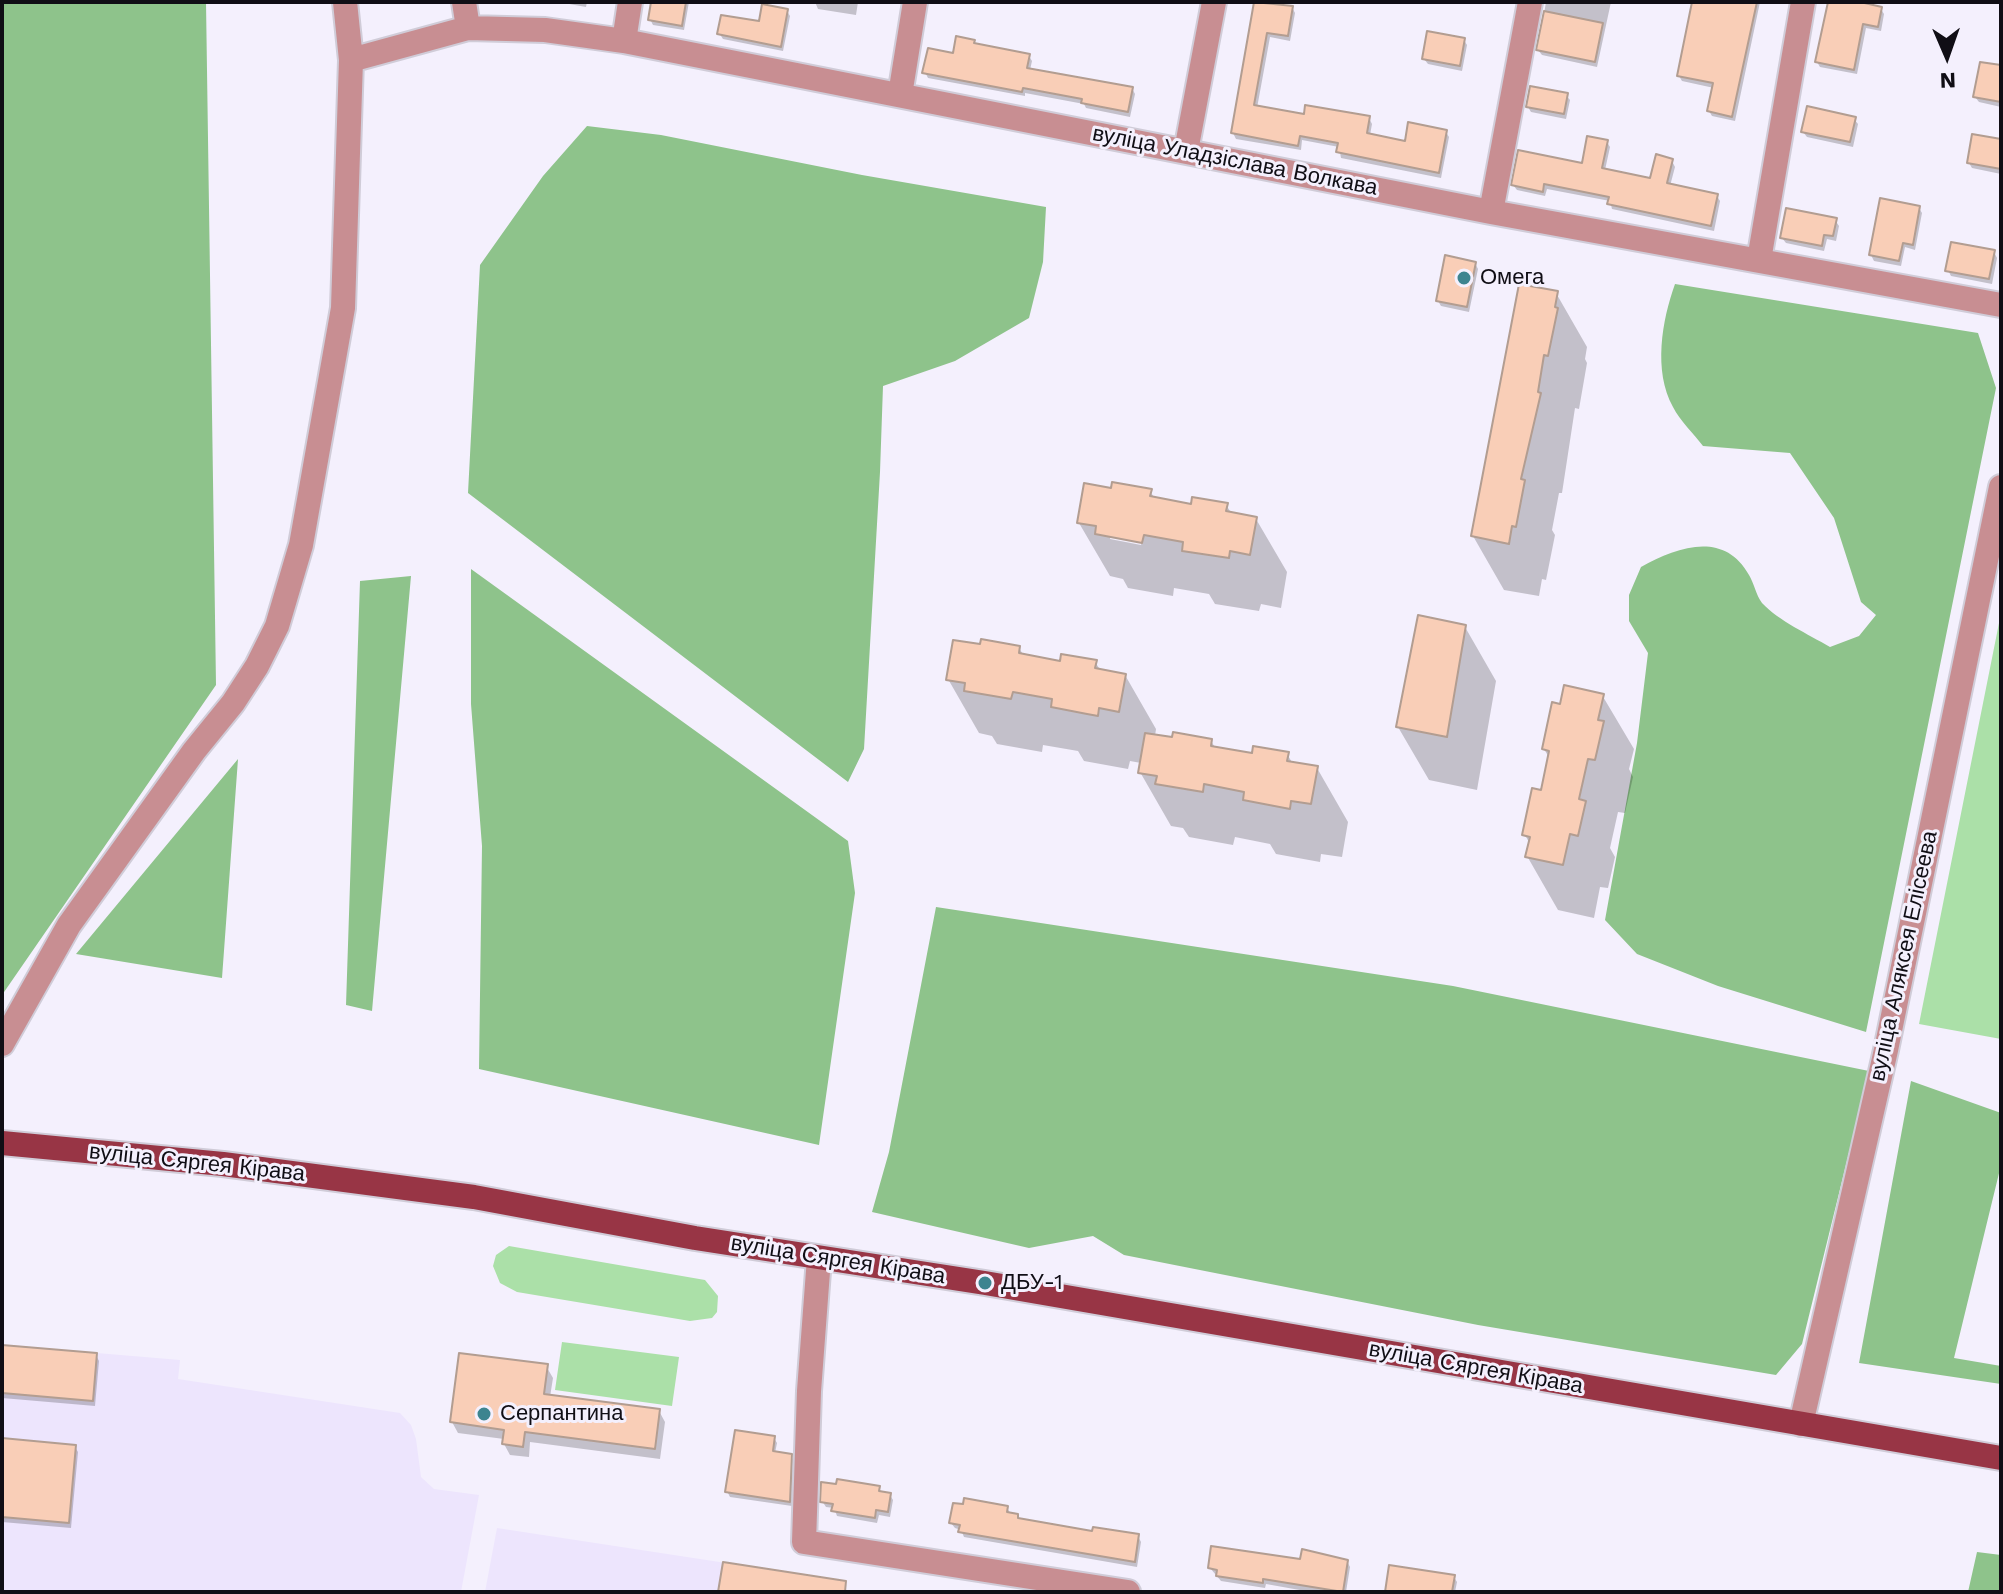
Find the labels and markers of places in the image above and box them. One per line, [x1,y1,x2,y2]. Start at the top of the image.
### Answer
place label: Омега [1480,265,1544,291]
marker: Омега [1455,269,1473,287]
place label: ДБУ-1 [1001,1270,1063,1296]
marker: ДБУ-1 [976,1274,994,1292]
place label: Серпантина [500,1401,623,1427]
marker: Серпантина [475,1405,493,1423]

